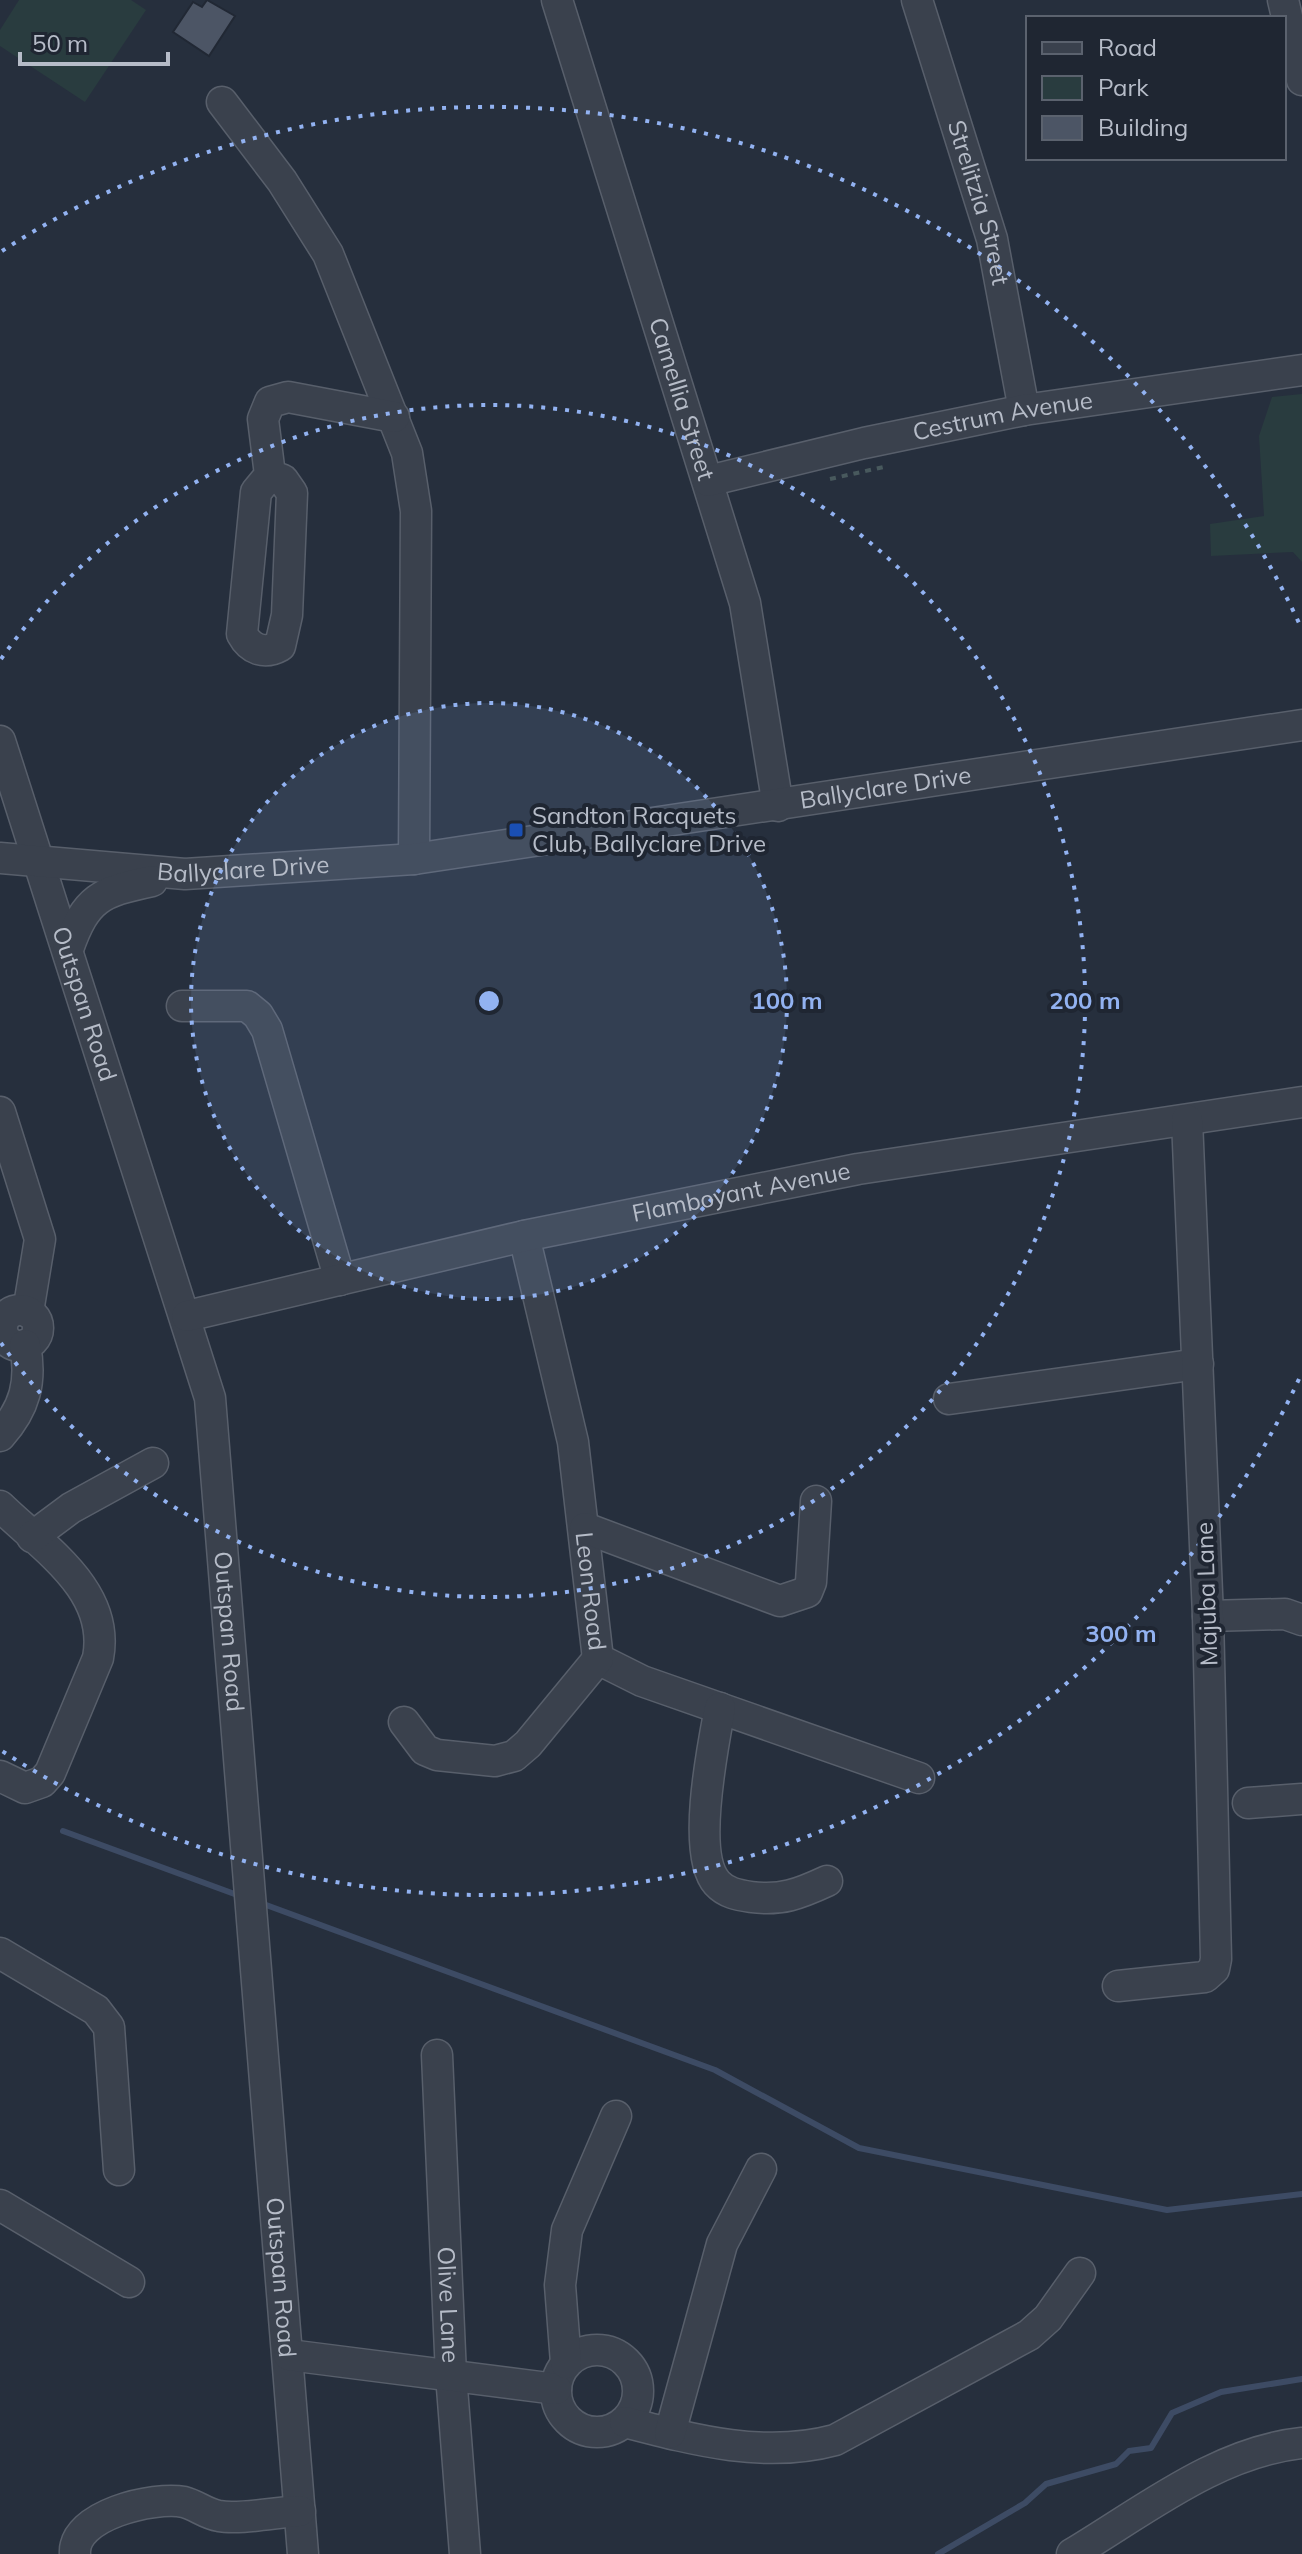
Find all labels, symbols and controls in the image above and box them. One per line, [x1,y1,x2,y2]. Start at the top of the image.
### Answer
scale bar [20,16,168,66]
legend [1026,16,1286,160]
text: 50 m [32,28,88,58]
text: Road [1098,32,1157,62]
text: Park [1098,72,1149,102]
text: Building [1098,112,1188,142]
street label: Strelitzia Street [942,116,1016,287]
street label: Camellia Street [643,314,722,484]
street label: Cestrum Avenue [910,384,1095,447]
street label: Ballyclare Drive [798,759,973,815]
place label: Sandton Racquets Club, Ballyclare Drive [532,800,766,858]
marker: Sandton Racquets Club, Ballyclare Drive [507,821,525,839]
street label: Ballyclare Drive [156,849,330,888]
street label: Outspan Road [46,922,124,1085]
text: 100 m [751,985,823,1015]
text: 200 m [1049,985,1121,1015]
centre of rings [475,987,503,1015]
street label: Flamboyant Avenue [629,1155,853,1228]
street label: Majuba Lane [1188,1521,1224,1667]
street label: Leon Road [569,1530,613,1652]
street label: Outspan Road [208,1550,251,1713]
text: 300 m [1085,1618,1157,1648]
street label: Outspan Road [260,2196,303,2359]
street label: Olive Lane [431,2246,466,2364]

